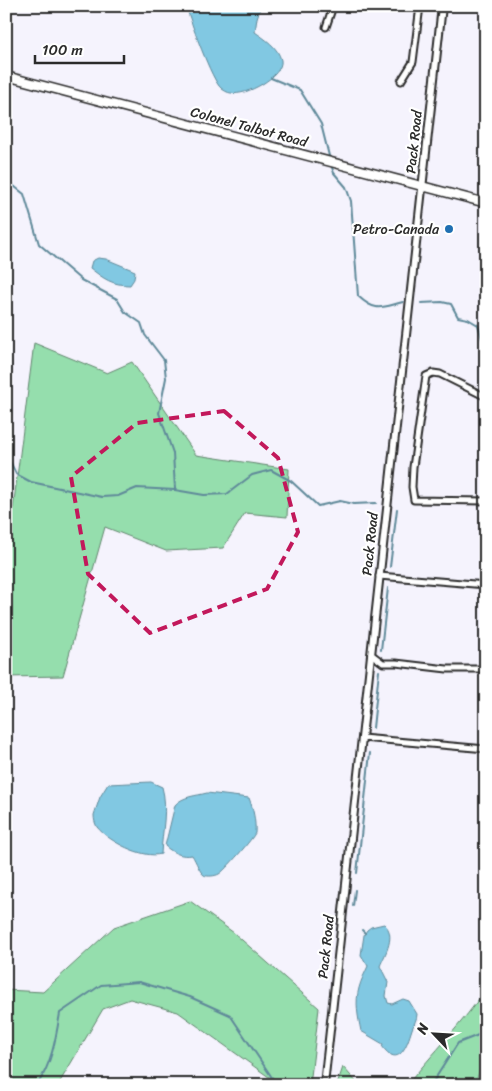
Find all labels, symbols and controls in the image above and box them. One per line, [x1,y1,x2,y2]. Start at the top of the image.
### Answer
scale bar [35,32,124,64]
text: 100 m [42,37,83,63]
street label: Colonel Talbot Road [188,99,312,155]
street label: Pack Road [398,107,430,175]
place label: Petro-Canada [353,217,440,242]
marker: Petro-Canada [443,223,455,235]
street label: Pack Road [354,509,386,577]
street label: Pack Road [310,912,342,980]
north arrow [410,1008,460,1058]
text: N [409,1019,436,1039]

